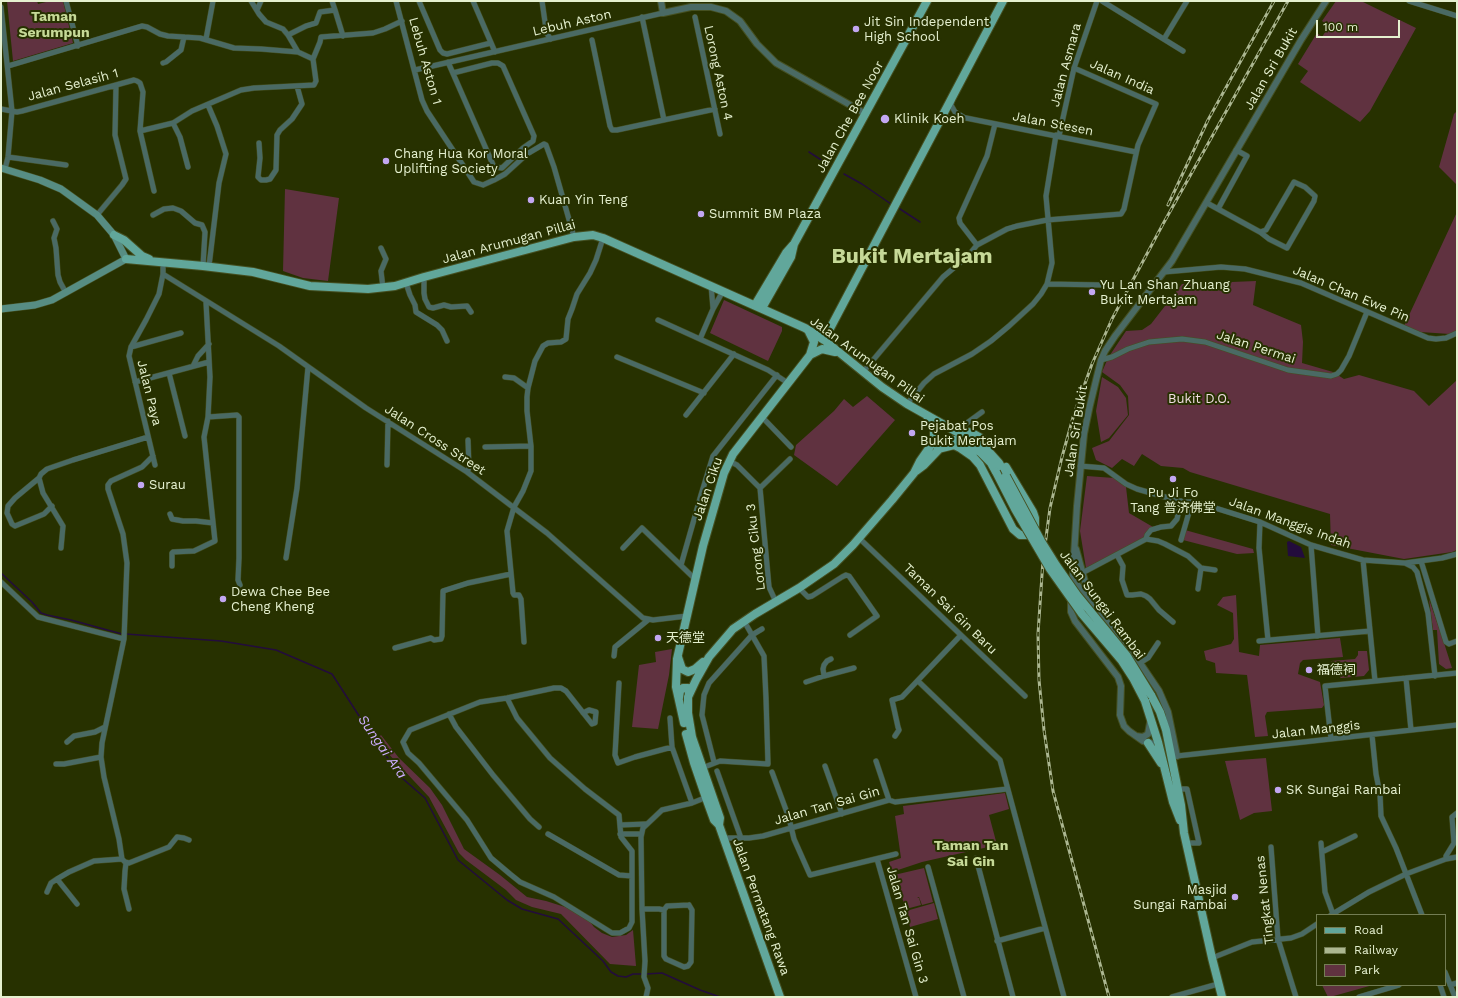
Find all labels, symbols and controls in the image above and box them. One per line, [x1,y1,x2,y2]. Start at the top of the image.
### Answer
street label: Lebuh Aston [531,6,613,40]
district label: Taman Serumpun [18,9,90,42]
scale bar [1318,12,1402,38]
place label: Jit Sin Independent High School [864,14,989,45]
street label: Lebuh Aston 1 [405,16,445,106]
text: 100 m [1323,20,1358,34]
street label: Jalan Asmara [1047,21,1085,109]
street label: Lorong Aston 4 [700,24,736,122]
marker: Jit Sin Independent High School [851,24,861,34]
street label: Jalan Sri Bukit [1241,25,1301,113]
street label: Jalan India [1087,56,1157,98]
street label: Jalan Che Bee Noor [813,58,887,176]
street label: Jalan Selasih 1 [26,65,120,105]
street label: Jalan Stesen [1011,109,1095,139]
place label: Klinik Koeh [894,111,965,127]
marker: Klinik Koeh [879,113,891,125]
place label: Chang Hua Kor Moral Uplifting Society [394,146,528,177]
marker: Chang Hua Kor Moral Uplifting Society [381,156,391,166]
place label: Kuan Yin Teng [539,192,627,208]
marker: Kuan Yin Teng [526,195,536,205]
place label: Summit BM Plaza [709,206,821,222]
marker: Summit BM Plaza [696,209,706,219]
street label: Jalan Arumugan Pillai [441,217,577,267]
district label: Bukit Mertajam [831,244,993,270]
street label: Jalan Chan Ewe Pin [1290,262,1412,326]
place label: Yu Lan Shan Zhuang Bukit Mertajam [1100,277,1230,308]
marker: Yu Lan Shan Zhuang Bukit Mertajam [1087,287,1097,297]
street label: Jalan Arumugan Pillai [807,313,927,407]
street label: Jalan Permai [1215,327,1297,367]
street label: Jalan Paya [133,359,165,427]
street label: Jalan Sri Bukit [1061,384,1091,478]
park label: Bukit D.O. [1168,391,1230,407]
street label: Jalan Cross Street [382,401,488,479]
place label: Pejabat Pos Bukit Mertajam [920,418,1017,449]
marker: Pejabat Pos Bukit Mertajam [907,428,917,438]
street label: Jalan Ciku [690,455,726,523]
marker: Pu Ji Fo Tang 普济佛堂 [1168,474,1178,484]
place label: Surau [149,477,186,493]
marker: Surau [136,480,146,490]
place label: Pu Ji Fo Tang 普济佛堂 [1130,485,1216,516]
street label: Jalan Manggis Indah [1227,494,1353,552]
street label: Lorong Ciku 3 [743,503,769,591]
street label: Jalan Sungai Rambai [1056,548,1148,662]
street label: Taman Sai Gin Baru [900,560,1000,658]
place label: Dewa Chee Bee Cheng Kheng [231,584,330,615]
marker: Dewa Chee Bee Cheng Kheng [218,594,228,604]
place label: 天德堂 [666,630,705,646]
marker: 天德堂 [653,633,663,643]
place label: 福德祠 [1317,662,1356,678]
marker: 福德祠 [1304,665,1314,675]
water label: Sungai Ara [354,712,410,782]
street label: Jalan Manggis [1271,718,1361,742]
place label: SK Sungai Rambai [1286,782,1401,798]
street label: Jalan Tan Sai Gin [772,783,882,829]
marker: SK Sungai Rambai [1273,785,1283,795]
street label: Jalan Permatang Rawa [729,836,793,978]
district label: Taman Tan Sai Gin [934,838,1008,870]
street label: Tingkat Nenas [1253,855,1277,945]
street label: Jalan Tan Sai Gin 3 [883,865,931,985]
place label: Masjid Sungai Rambai [1133,882,1227,913]
marker: Masjid Sungai Rambai [1230,892,1240,902]
legend [1316,914,1446,986]
text: Road [1354,923,1383,937]
text: Railway [1354,943,1398,957]
text: Park [1354,963,1380,977]

